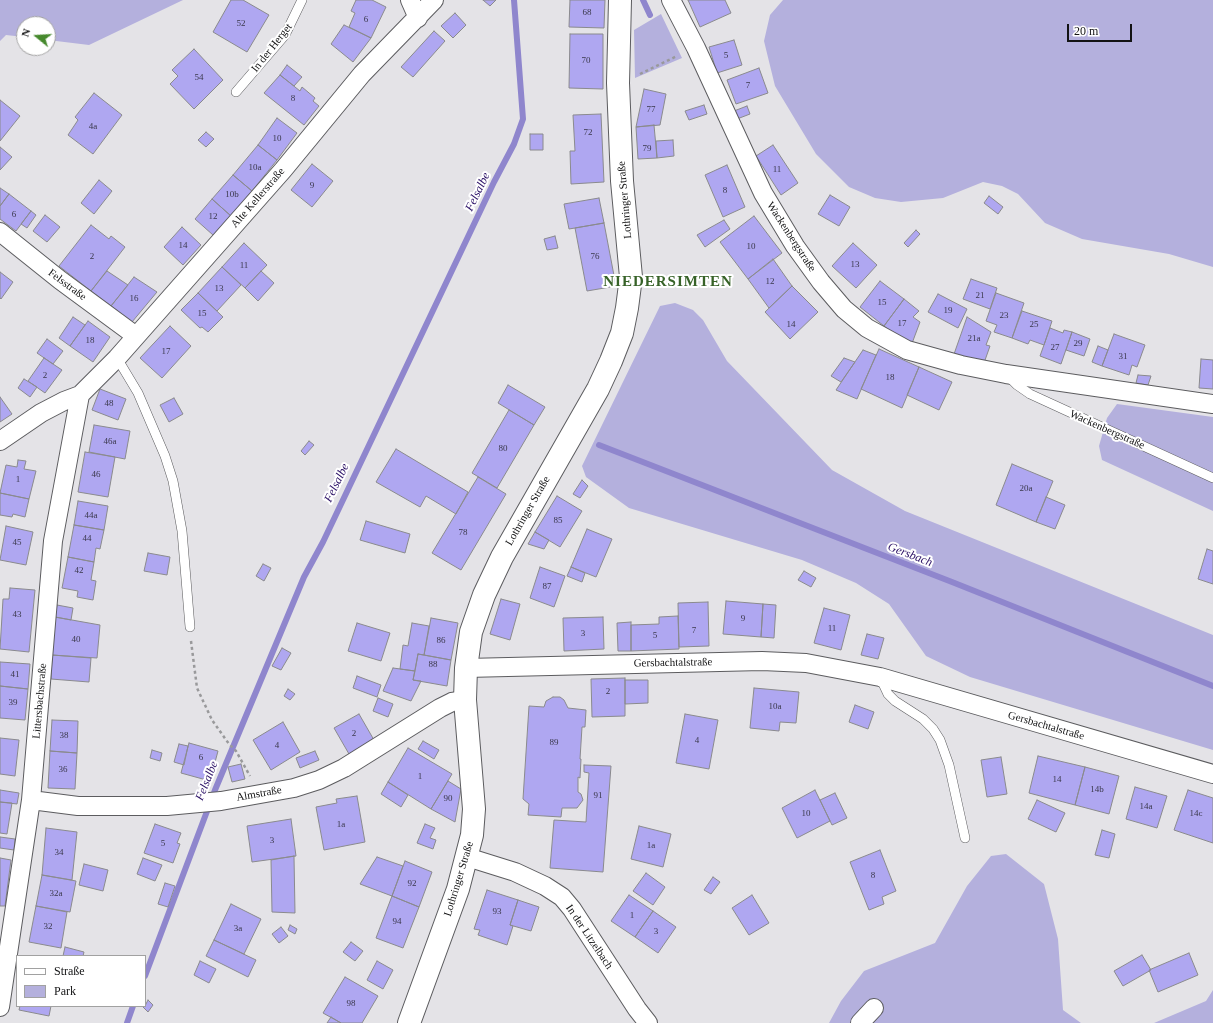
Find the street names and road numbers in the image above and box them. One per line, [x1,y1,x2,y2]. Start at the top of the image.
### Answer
street label: In der Herget [249,21,295,75]
street label: Lothringer Straße [615,161,635,239]
street label: Alte Kellerstraße [228,165,288,231]
street label: Wackenbergstraße [763,200,819,274]
street label: Felsstraße [45,266,89,304]
street label: Wackenbergstraße [1067,408,1147,452]
street label: Lothringer Straße [503,474,553,548]
street label: Gersbachtalstraße [633,656,713,670]
street label: Littersbachstraße [30,663,50,739]
street label: Gersbachtalstraße [1006,709,1086,743]
street label: Almstraße [235,784,283,804]
street label: Lothringer Straße [441,840,477,918]
street label: In der Litzelbach [563,902,615,972]

